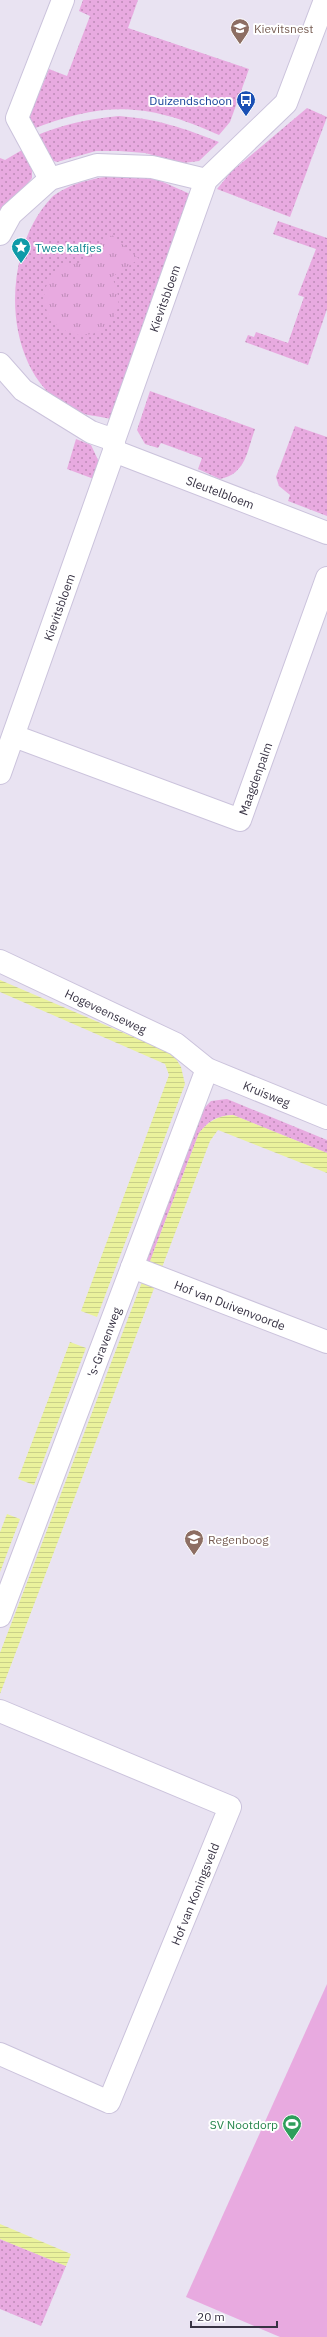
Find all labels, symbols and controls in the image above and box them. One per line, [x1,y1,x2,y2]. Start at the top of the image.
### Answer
school or university icon: Kievitsnest [229,17,251,45]
place label: Kievitsnest [254,21,313,36]
bus stop icon: Duizendschoon [235,89,257,117]
place label: Duizendschoon [149,93,232,108]
place icon: Twee kalfjes [10,236,32,264]
place label: Twee kalfjes [35,240,102,255]
street label: Kievitsbloem [145,263,183,334]
street label: Sleutelbloem [184,472,257,512]
street label: Kievitsbloem [40,572,78,643]
street label: Maagdenpalm [235,740,275,817]
street label: Hogeveenseweg [63,985,150,1037]
street label: Kruisweg [241,1077,293,1110]
street label: Hof van Duivenvoorde [172,1277,288,1333]
street label: 's-Gravenweg [84,1304,124,1379]
school or university icon: Regenboog [183,1528,205,1556]
place label: Regenboog [208,1532,269,1547]
street label: Hof van Koningsveld [168,1841,222,1947]
sports icon: SV Nootdorp [281,2113,303,2141]
place label: SV Nootdorp [210,2117,278,2132]
scale bar [191,2303,277,2329]
text: 20 m [197,2309,225,2324]

